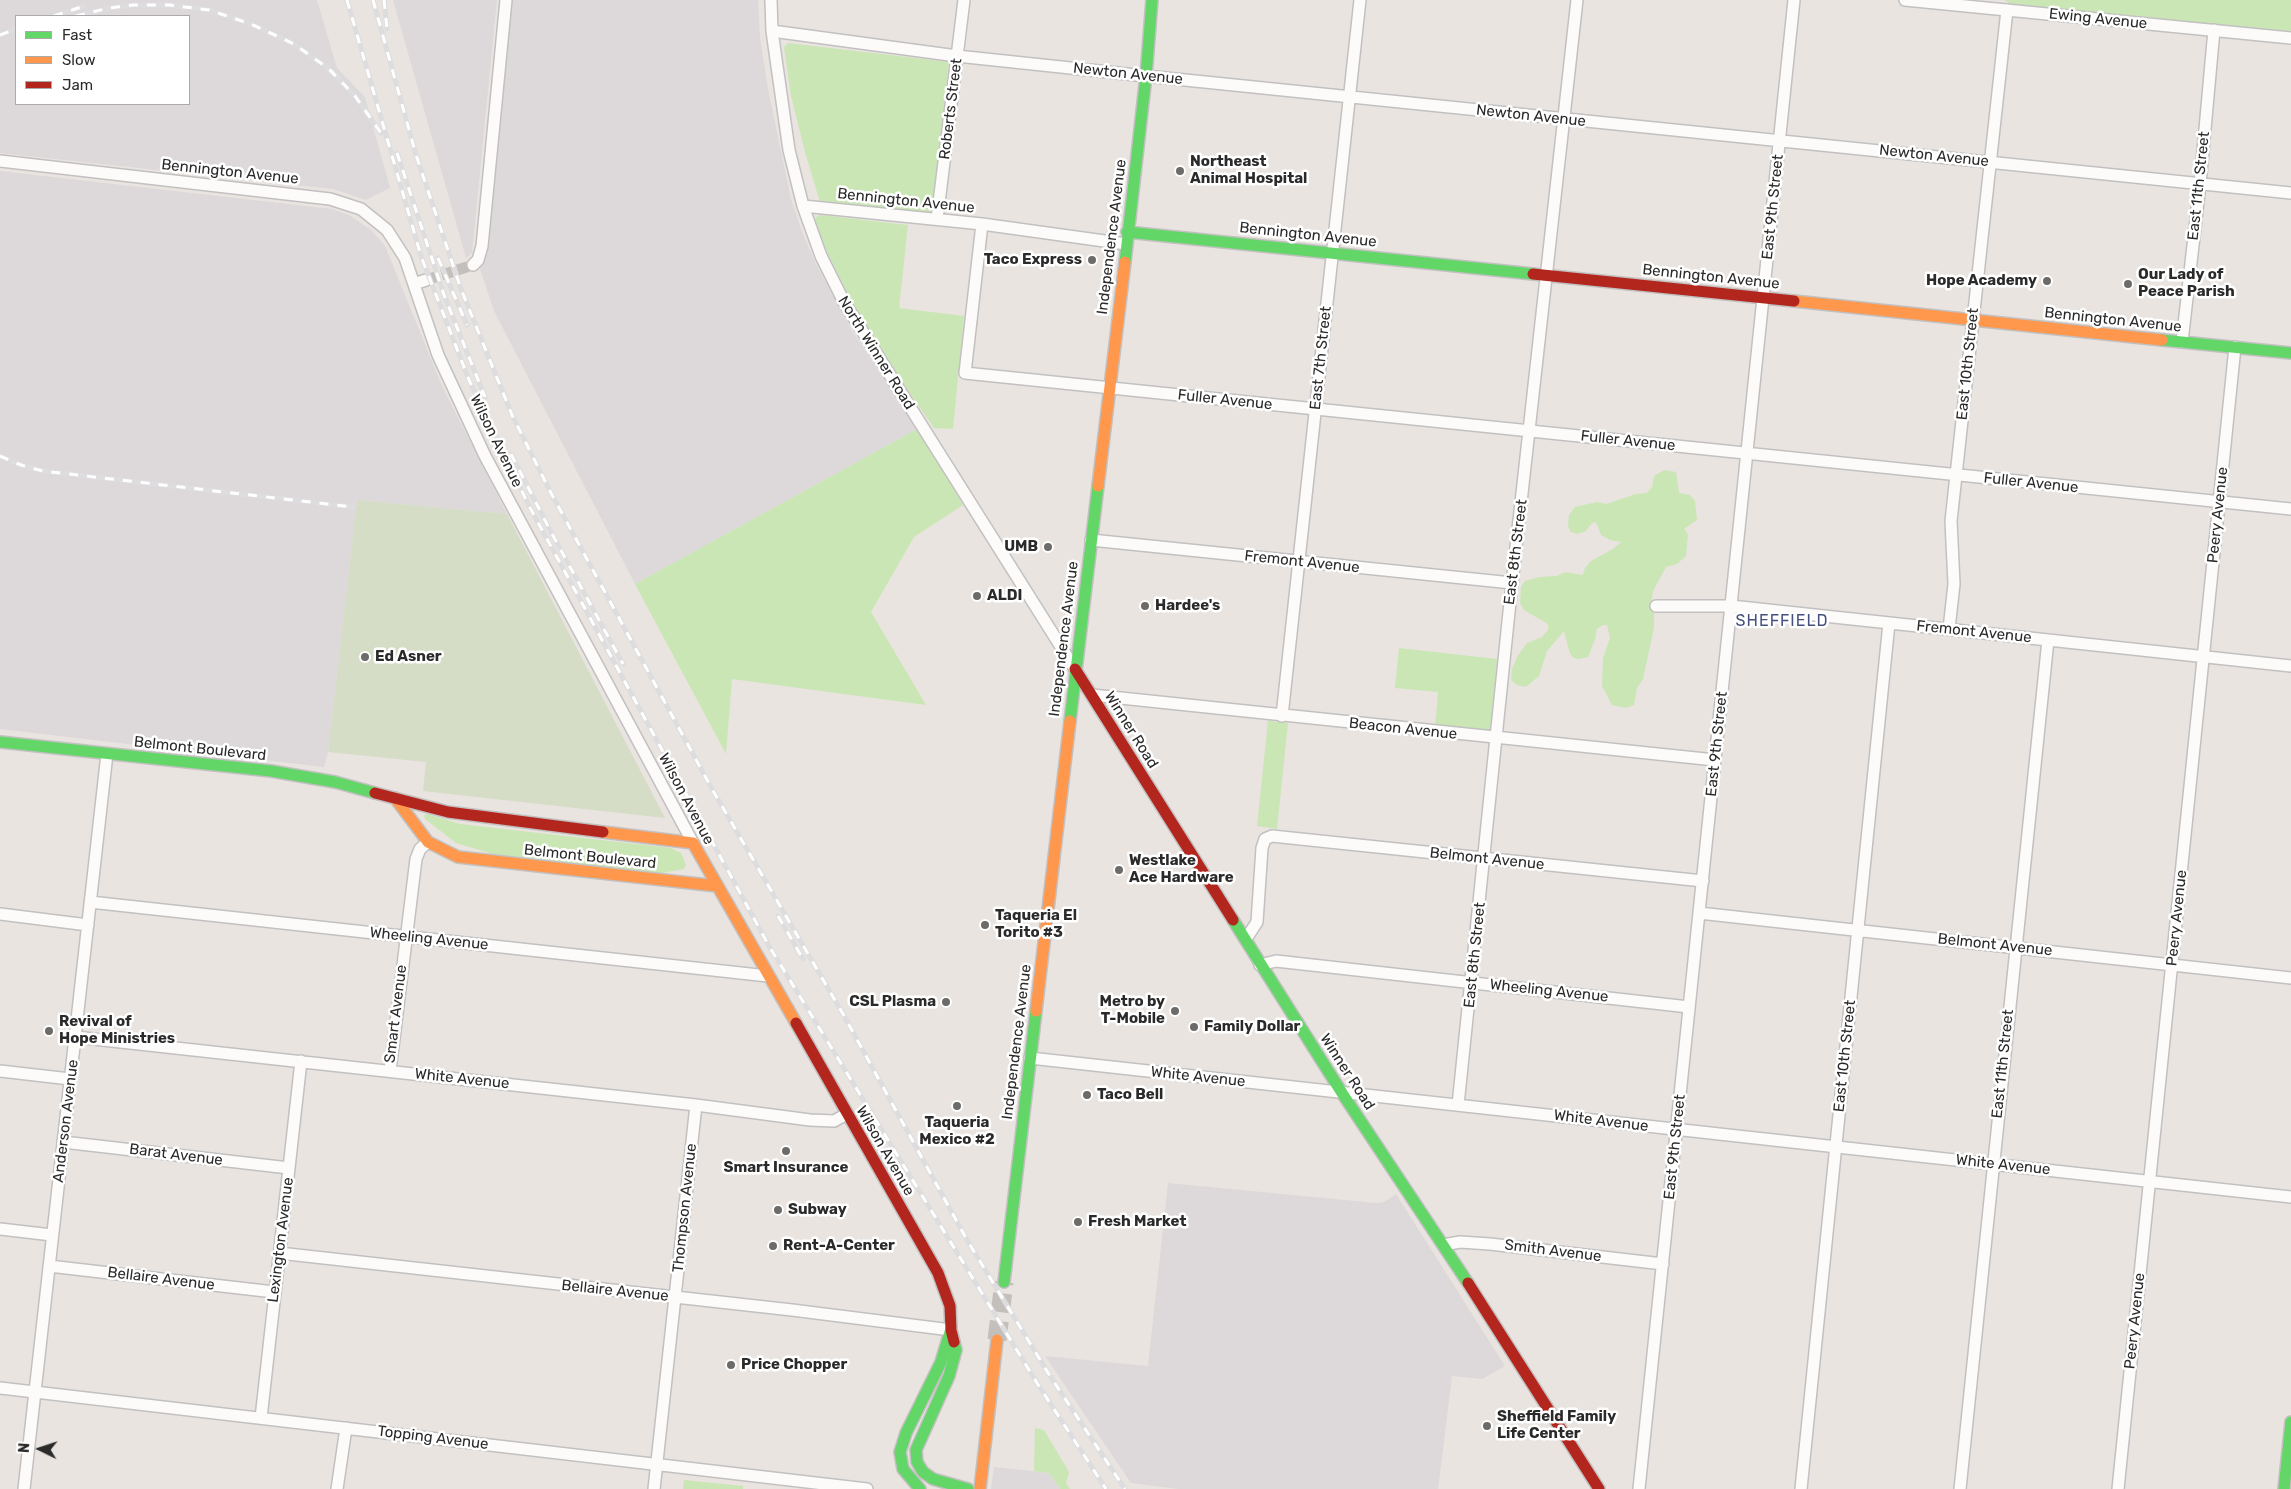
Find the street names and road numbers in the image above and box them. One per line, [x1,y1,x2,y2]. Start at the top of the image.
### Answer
street label: Ewing Avenue [2048,5,2148,33]
street label: Roberts Street [936,57,966,161]
street label: Newton Avenue [1072,59,1184,89]
street label: Newton Avenue [1475,101,1587,131]
street label: East 11th Street [2184,131,2214,241]
street label: Newton Avenue [1878,141,1990,171]
street label: East 9th Street [1759,154,1787,260]
street label: Bennington Avenue [160,156,300,188]
street label: Independence Avenue [1094,158,1130,316]
street label: Bennington Avenue [836,185,976,217]
street label: Bennington Avenue [1238,219,1378,251]
street label: Bennington Avenue [1641,261,1781,293]
street label: North Winner Road [834,293,918,413]
street label: Bennington Avenue [2043,304,2183,336]
street label: East 7th Street [1307,305,1335,411]
street label: East 10th Street [1953,307,1983,421]
street label: Fuller Avenue [1177,386,1273,414]
street label: Wilson Avenue [466,392,526,490]
street label: Fuller Avenue [1580,427,1676,455]
street label: Peery Avenue [2204,466,2232,564]
street label: Fuller Avenue [1983,469,2079,497]
street label: East 8th Street [1501,498,1531,606]
street label: Fremont Avenue [1244,547,1360,577]
street label: Independence Avenue [1046,560,1082,718]
street label: Fremont Avenue [1916,617,2032,647]
street label: Winner Road [1100,688,1162,772]
street label: East 9th Street [1703,691,1731,797]
street label: Beacon Avenue [1348,714,1458,744]
street label: Belmont Boulevard [133,733,267,765]
street label: Wilson Avenue [654,750,718,848]
street label: Belmont Boulevard [523,841,657,873]
street label: Belmont Avenue [1429,844,1545,874]
street label: Peery Avenue [2163,869,2191,967]
street label: East 8th Street [1461,901,1489,1009]
street label: Wheeling Avenue [369,924,489,954]
street label: Belmont Avenue [1937,930,2053,960]
street label: Independence Avenue [999,963,1035,1121]
street label: Smart Avenue [381,964,411,1064]
street label: Wheeling Avenue [1489,976,1609,1006]
street label: East 10th Street [1830,999,1860,1113]
street label: East 11th Street [1988,1009,2018,1119]
street label: Winner Road [1316,1031,1378,1113]
street label: Anderson Avenue [50,1059,82,1183]
street label: White Avenue [1150,1063,1246,1091]
street label: White Avenue [414,1065,510,1093]
street label: East 9th Street [1661,1094,1689,1200]
street label: Wilson Avenue [852,1103,918,1199]
street label: White Avenue [1553,1106,1649,1136]
street label: Barat Avenue [128,1140,224,1170]
street label: Thompson Avenue [669,1142,701,1274]
street label: White Avenue [1955,1151,2051,1179]
street label: Lexington Avenue [264,1176,298,1304]
street label: Smith Avenue [1504,1236,1602,1266]
street label: Bellaire Avenue [106,1263,216,1295]
street label: Peery Avenue [2121,1272,2149,1370]
street label: Bellaire Avenue [560,1276,670,1306]
street label: Topping Avenue [377,1422,489,1454]

